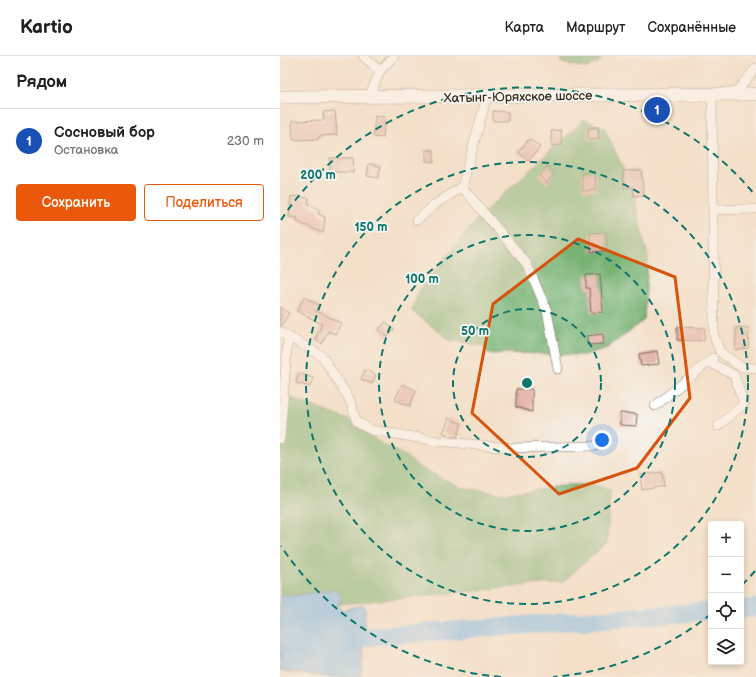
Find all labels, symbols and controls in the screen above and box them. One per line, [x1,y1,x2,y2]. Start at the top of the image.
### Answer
text: Kartio [20,16,73,39]
text: Карта [505,19,544,36]
text: Маршрут [566,19,626,36]
text: Сохранённые [648,19,736,36]
text: Рядом [16,72,67,92]
street label: Хатынг-Юряхское шоссе [444,88,592,106]
pin: 1 [644,95,670,125]
text: Сосновый бор [54,123,155,142]
text: 1 [26,133,32,149]
text: 230 m [227,133,264,149]
text: Остановка [54,142,119,158]
text: 200 m [300,168,336,183]
button: Сохранить [16,184,136,221]
button: Поделиться [144,184,264,221]
text: 150 m [355,220,387,235]
text: 100 m [405,272,439,287]
text: 50 m [461,324,489,339]
centre of rings [520,376,534,390]
your location [592,430,612,450]
map controls [708,521,744,665]
button: + [708,521,744,557]
button: − [708,557,744,593]
button: locate [708,593,744,629]
button: layers [708,629,744,665]

